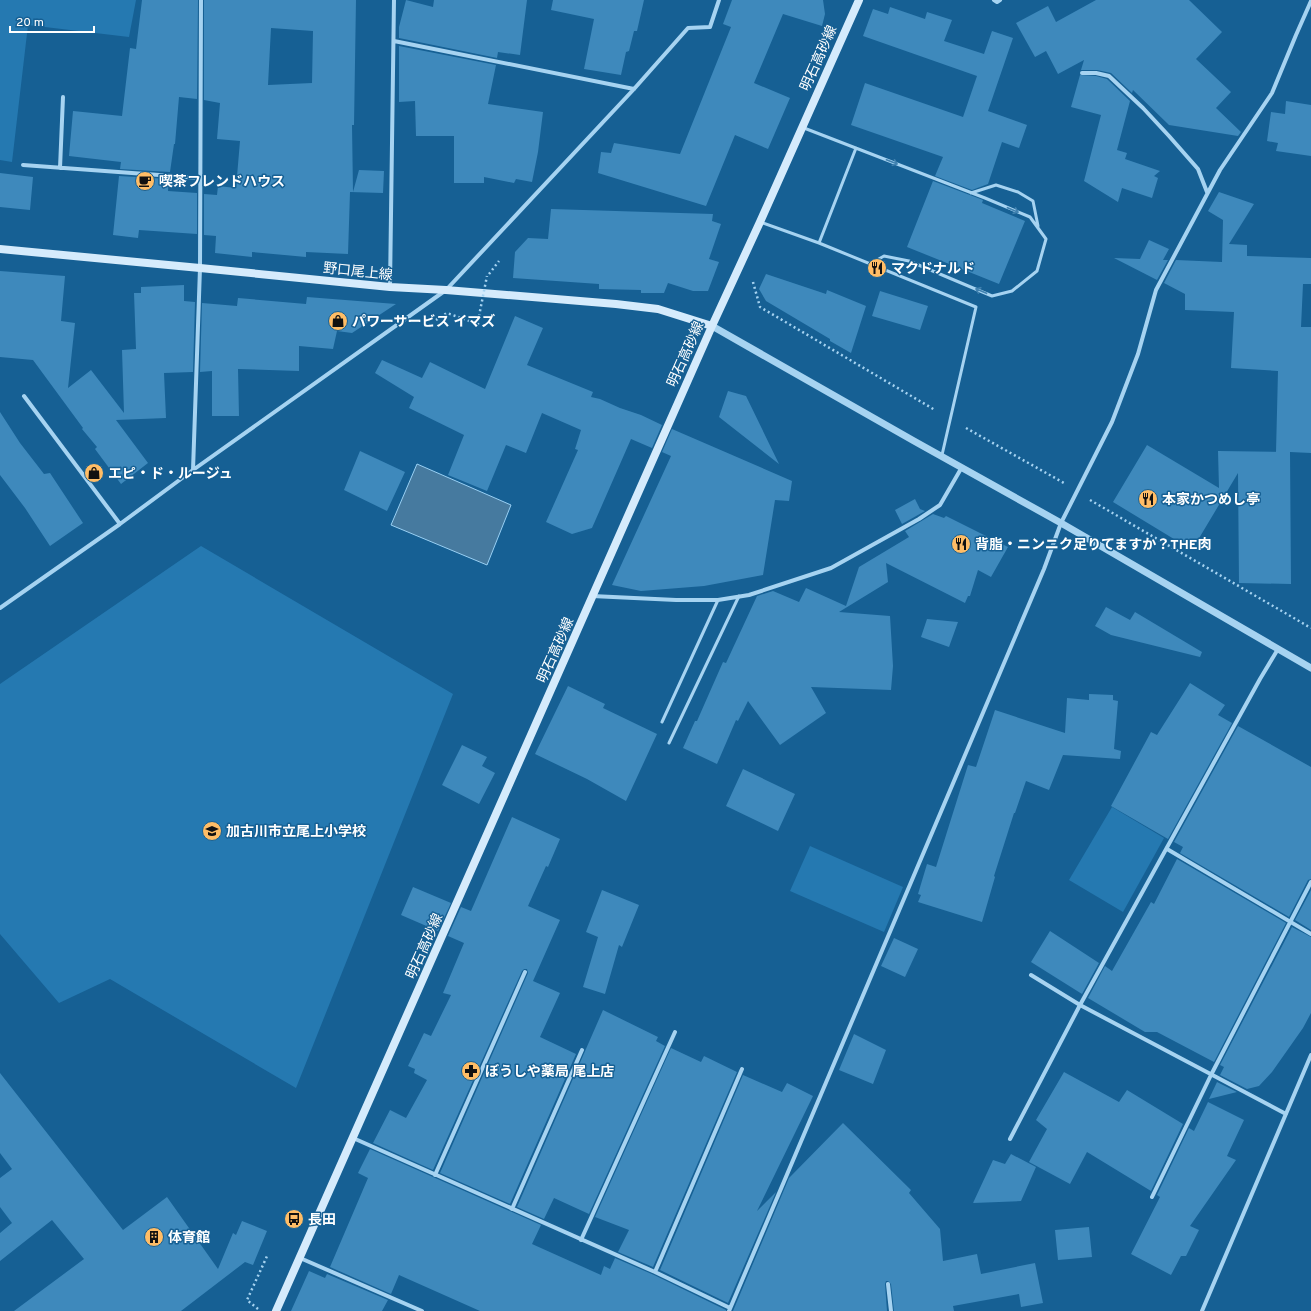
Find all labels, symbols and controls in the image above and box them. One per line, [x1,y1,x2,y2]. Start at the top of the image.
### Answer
scale bar [10,8,94,34]
text: 20 m [16,15,44,31]
street label: 明石高砂線 [797,23,841,94]
one-way arrow [886,159,898,166]
cafe icon: 喫茶フレンドハウス [134,170,156,192]
place label: 喫茶フレンドハウス [159,174,285,191]
one-way arrow [1006,207,1018,214]
restaurant icon: マクドナルド [866,257,888,279]
street label: 野口尾上線 [322,260,394,285]
place label: マクドナルド [891,261,975,278]
one-way arrow [975,287,987,294]
shop icon: パワーサービス イマズ [327,310,349,332]
place label: パワーサービス イマズ [352,313,495,331]
street label: 明石高砂線 [664,319,708,390]
shop icon: エピ・ド・ルージュ [83,462,105,484]
place label: エピ・ド・ルージュ [108,466,233,483]
restaurant icon: 本家かつめし亭 [1137,488,1159,510]
place label: 本家かつめし亭 [1162,492,1260,509]
restaurant icon: 背脂・ニンニク足りてますか？THE肉 [950,533,972,555]
place label: 背脂・ニンニク足りてますか？THE肉 [975,537,1212,554]
street label: 明石高砂線 [534,615,578,686]
school or university icon: 加古川市立尾上小学校 [201,820,223,842]
place label: 加古川市立尾上小学校 [226,824,366,841]
street label: 明石高砂線 [403,911,447,982]
pharmacy icon: ぼうしや薬局 尾上店 [460,1060,482,1082]
place label: ぼうしや薬局 尾上店 [485,1064,614,1081]
bus stop icon: 長田 [283,1208,305,1230]
place label: 長田 [308,1212,336,1229]
building icon: 体育館 [143,1226,165,1248]
place label: 体育館 [168,1230,210,1247]

